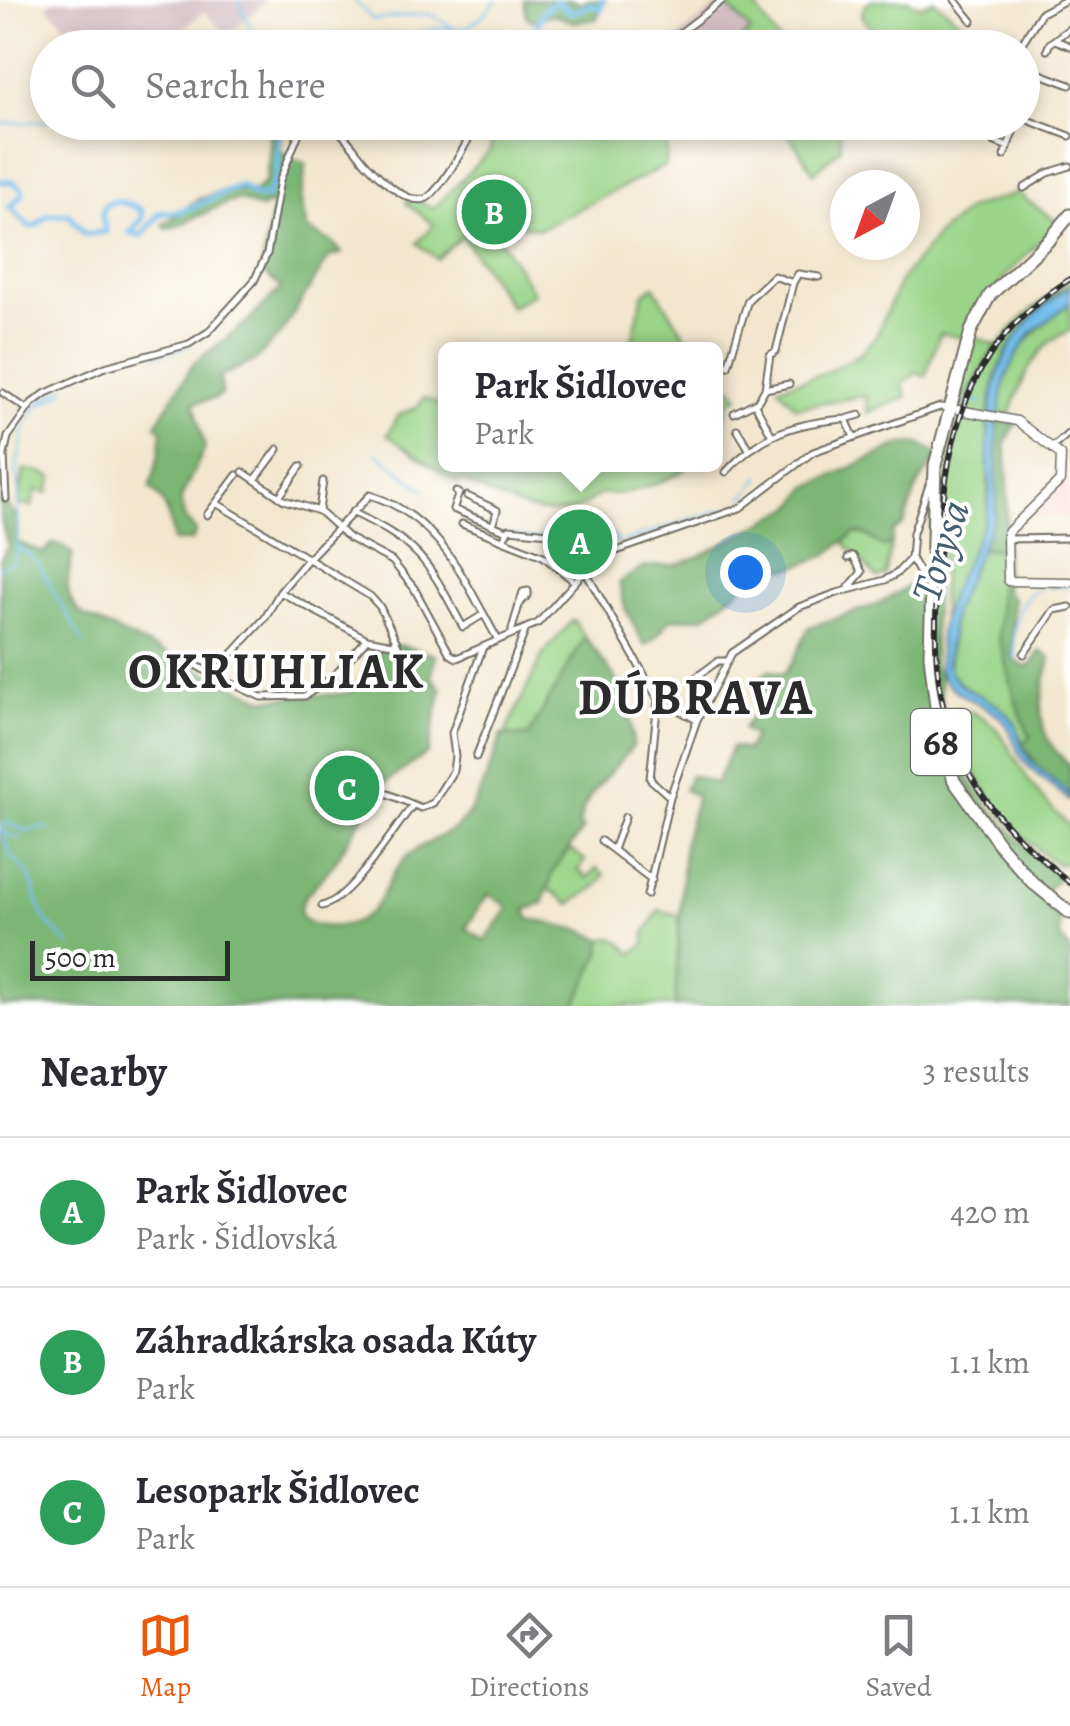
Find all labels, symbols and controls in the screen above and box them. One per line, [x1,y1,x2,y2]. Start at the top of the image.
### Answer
search box [30,30,1040,140]
icon: search [65,58,120,113]
text: Search here [145,59,326,111]
north arrow [830,170,920,260]
pin: B [462,174,526,250]
popup [438,342,723,472]
text: Park Šidlovec [474,359,687,411]
text: Park [474,411,534,455]
water label: Torysa [897,493,983,609]
pin: A [548,504,612,580]
your location [720,547,771,598]
district label: OKRUHLIAK [128,637,426,705]
district label: DÚBRAVA [577,663,815,731]
road number: 68 [911,709,971,775]
pin: C [314,750,380,826]
scale bar [30,936,230,980]
text: 500 m [45,939,116,977]
text: Nearby [40,1043,167,1100]
text: 3 results [923,1049,1030,1093]
text: Park Šidlovec [135,1164,348,1216]
text: A [62,1190,83,1234]
text: 420 m [950,1190,1030,1234]
text: Park · Šidlovská [135,1216,337,1260]
text: Záhradkárska osada Kúty [135,1314,536,1366]
text: B [62,1340,83,1384]
text: 1.1 km [949,1340,1030,1384]
text: Park [135,1366,195,1410]
text: Lesopark Šidlovec [135,1464,420,1516]
text: C [63,1490,82,1534]
text: 1.1 km [949,1490,1030,1534]
text: Park [135,1516,195,1560]
tab: Map [138,1608,193,1706]
tab: Directions [469,1608,589,1706]
tab: Saved [866,1608,932,1706]

